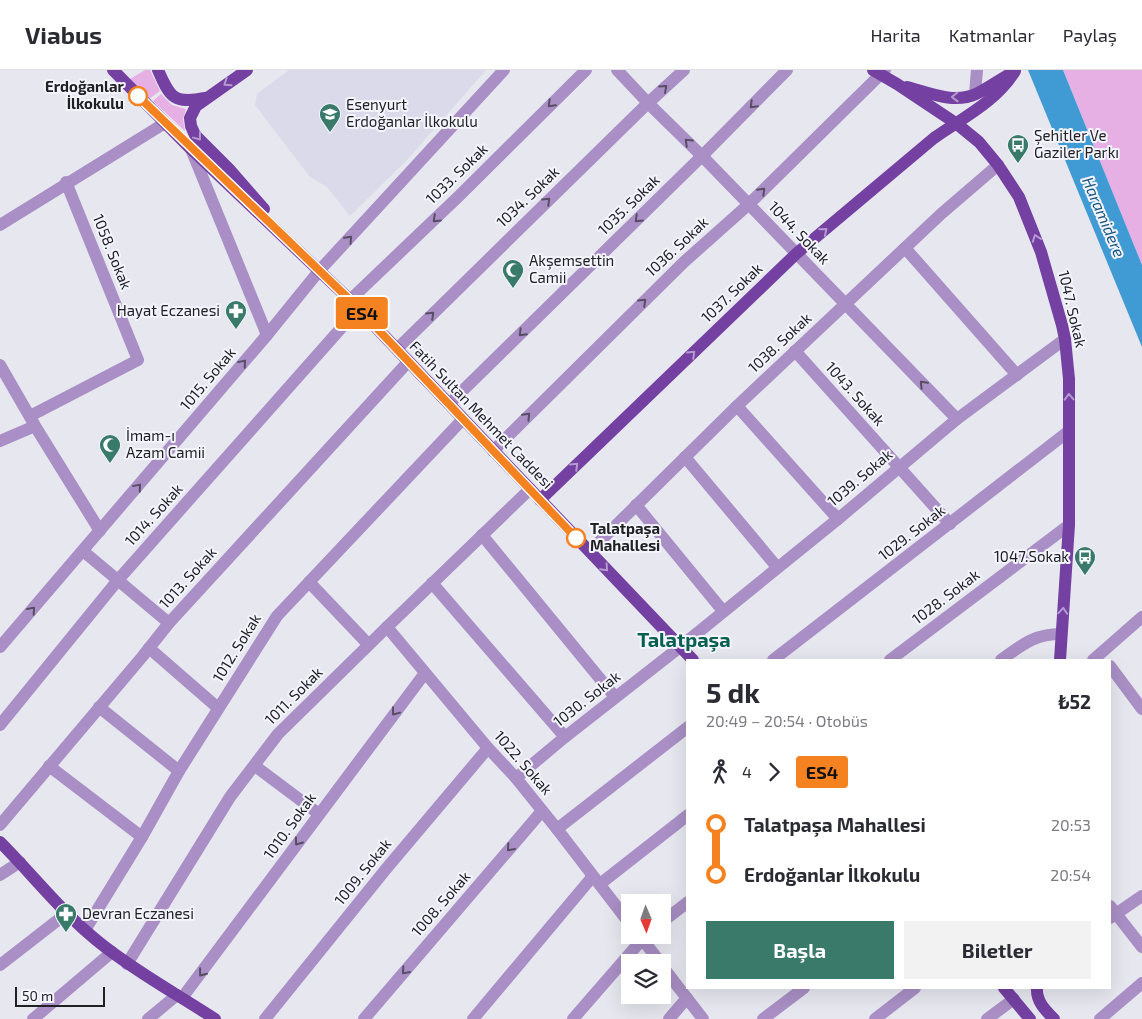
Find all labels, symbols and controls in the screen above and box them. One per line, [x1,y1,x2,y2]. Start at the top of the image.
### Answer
text: Viabus [25,20,102,49]
text: Harita [870,24,921,46]
text: Katmanlar [949,24,1035,46]
text: Paylaş [1063,24,1117,46]
place label: Erdoğanlar İlkokulu [45,77,125,112]
one-way arrow [223,77,232,87]
one-way arrow [659,85,668,94]
marker: Erdoğanlar İlkokulu [128,86,148,106]
one-way arrow [951,92,959,102]
place label: Esenyurt Erdoğanlar İlkokulu [346,95,478,130]
one-way arrow [548,99,557,108]
one-way arrow [750,99,759,108]
school or university icon: Esenyurt Erdoğanlar İlkokulu [318,102,342,133]
place label: Şehitler Ve Gaziler Parkı [1034,126,1119,161]
one-way arrow [192,131,201,140]
bus stop icon: Şehitler Ve Gaziler Parkı [1006,133,1030,164]
street label: 1033. Sokak [422,139,491,207]
one-way arrow [684,139,693,148]
street label: 1034. Sokak [492,162,563,230]
street label: 1035. Sokak [594,170,663,238]
water label: Haramidere [1079,174,1130,260]
one-way arrow [756,188,765,197]
street label: 1044. Sokak [765,197,834,268]
one-way arrow [542,198,551,207]
street label: 1058. Sokak [90,211,136,292]
street label: 1036. Sokak [641,212,712,280]
one-way arrow [432,213,441,222]
one-way arrow [634,213,643,222]
one-way arrow [818,228,827,236]
one-way arrow [1032,235,1042,243]
one-way arrow [343,236,352,245]
place label: Akşemsettin Camii [529,251,614,286]
mosque icon: Akşemsettin Camii [501,258,525,289]
street label: 1037. Sokak [697,259,766,326]
street label: 1047. Sokak [1055,269,1091,349]
line badge: ES4 [333,297,391,329]
pharmacy icon: Hayat Eczanesi [224,299,248,330]
one-way arrow [637,299,646,308]
place label: Hayat Eczanesi [117,301,220,319]
text: ES4 [346,302,378,324]
street label: 1038. Sokak [744,308,815,376]
one-way arrow [426,312,435,321]
one-way arrow [519,327,528,336]
street label: Fatih Sultan Mehmet Caddesi [406,337,557,492]
street label: 1015. Sokak [176,343,239,413]
one-way arrow [687,350,696,359]
street label: 1043. Sokak [822,358,889,429]
one-way arrow [238,359,247,368]
one-way arrow [919,381,928,390]
one-way arrow [1064,392,1074,400]
one-way arrow [521,413,530,422]
place label: İmam-ı Azam Camii [126,426,205,461]
mosque icon: İmam-ı Azam Camii [98,433,122,464]
street label: 1039. Sokak [823,445,896,510]
one-way arrow [569,463,578,472]
street label: 1014. Sokak [121,479,186,549]
one-way arrow [132,483,141,492]
street label: 1029. Sokak [875,501,948,564]
place label: Talatpaşa Mahallesi [590,519,660,554]
marker: Talatpaşa Mahallesi [566,528,586,548]
street label: 1013. Sokak [155,543,220,612]
bus stop icon: 1047.Sokak [1073,545,1097,576]
place label: 1047.Sokak [994,547,1069,565]
one-way arrow [599,562,608,571]
street label: 1028. Sokak [908,565,983,627]
one-way arrow [26,606,35,615]
one-way arrow [1057,607,1068,615]
street label: 1012. Sokak [208,610,264,685]
district label: Talatpaşa [637,627,731,652]
street label: 1011. Sokak [261,662,326,728]
street label: 1030. Sokak [549,666,624,730]
text: 5 dk [706,675,760,709]
text: ₺52 [1058,690,1091,713]
one-way arrow [393,706,401,715]
text: 20:49 – 20:54 · Otobüs [706,711,868,730]
street label: 1022. Sokak [491,727,557,798]
icon: walk [706,758,734,786]
icon: forward [760,758,788,786]
text: ES4 [806,761,838,783]
text: 4 [742,762,752,781]
street label: 1010. Sokak [259,789,319,862]
text: Talatpaşa Mahallesi [744,813,926,836]
text: 20:53 [1051,815,1091,834]
street label: 1009. Sokak [330,834,395,908]
one-way arrow [295,836,304,846]
one-way arrow [507,842,516,851]
text: Erdoğanlar İlkokulu [744,863,920,886]
text: 20:54 [1050,865,1091,884]
street label: 1008. Sokak [407,867,474,940]
north arrow [621,894,671,944]
map controls [621,894,671,1004]
pharmacy icon: Devran Eczanesi [54,902,78,933]
place label: Devran Eczanesi [82,904,194,922]
button: Başla [706,921,894,979]
button: Biletler [904,921,1091,979]
button: layers [621,954,671,1004]
one-way arrow [402,966,411,975]
one-way arrow [199,967,207,976]
scale bar [15,984,105,1007]
text: 50 m [22,987,53,1004]

